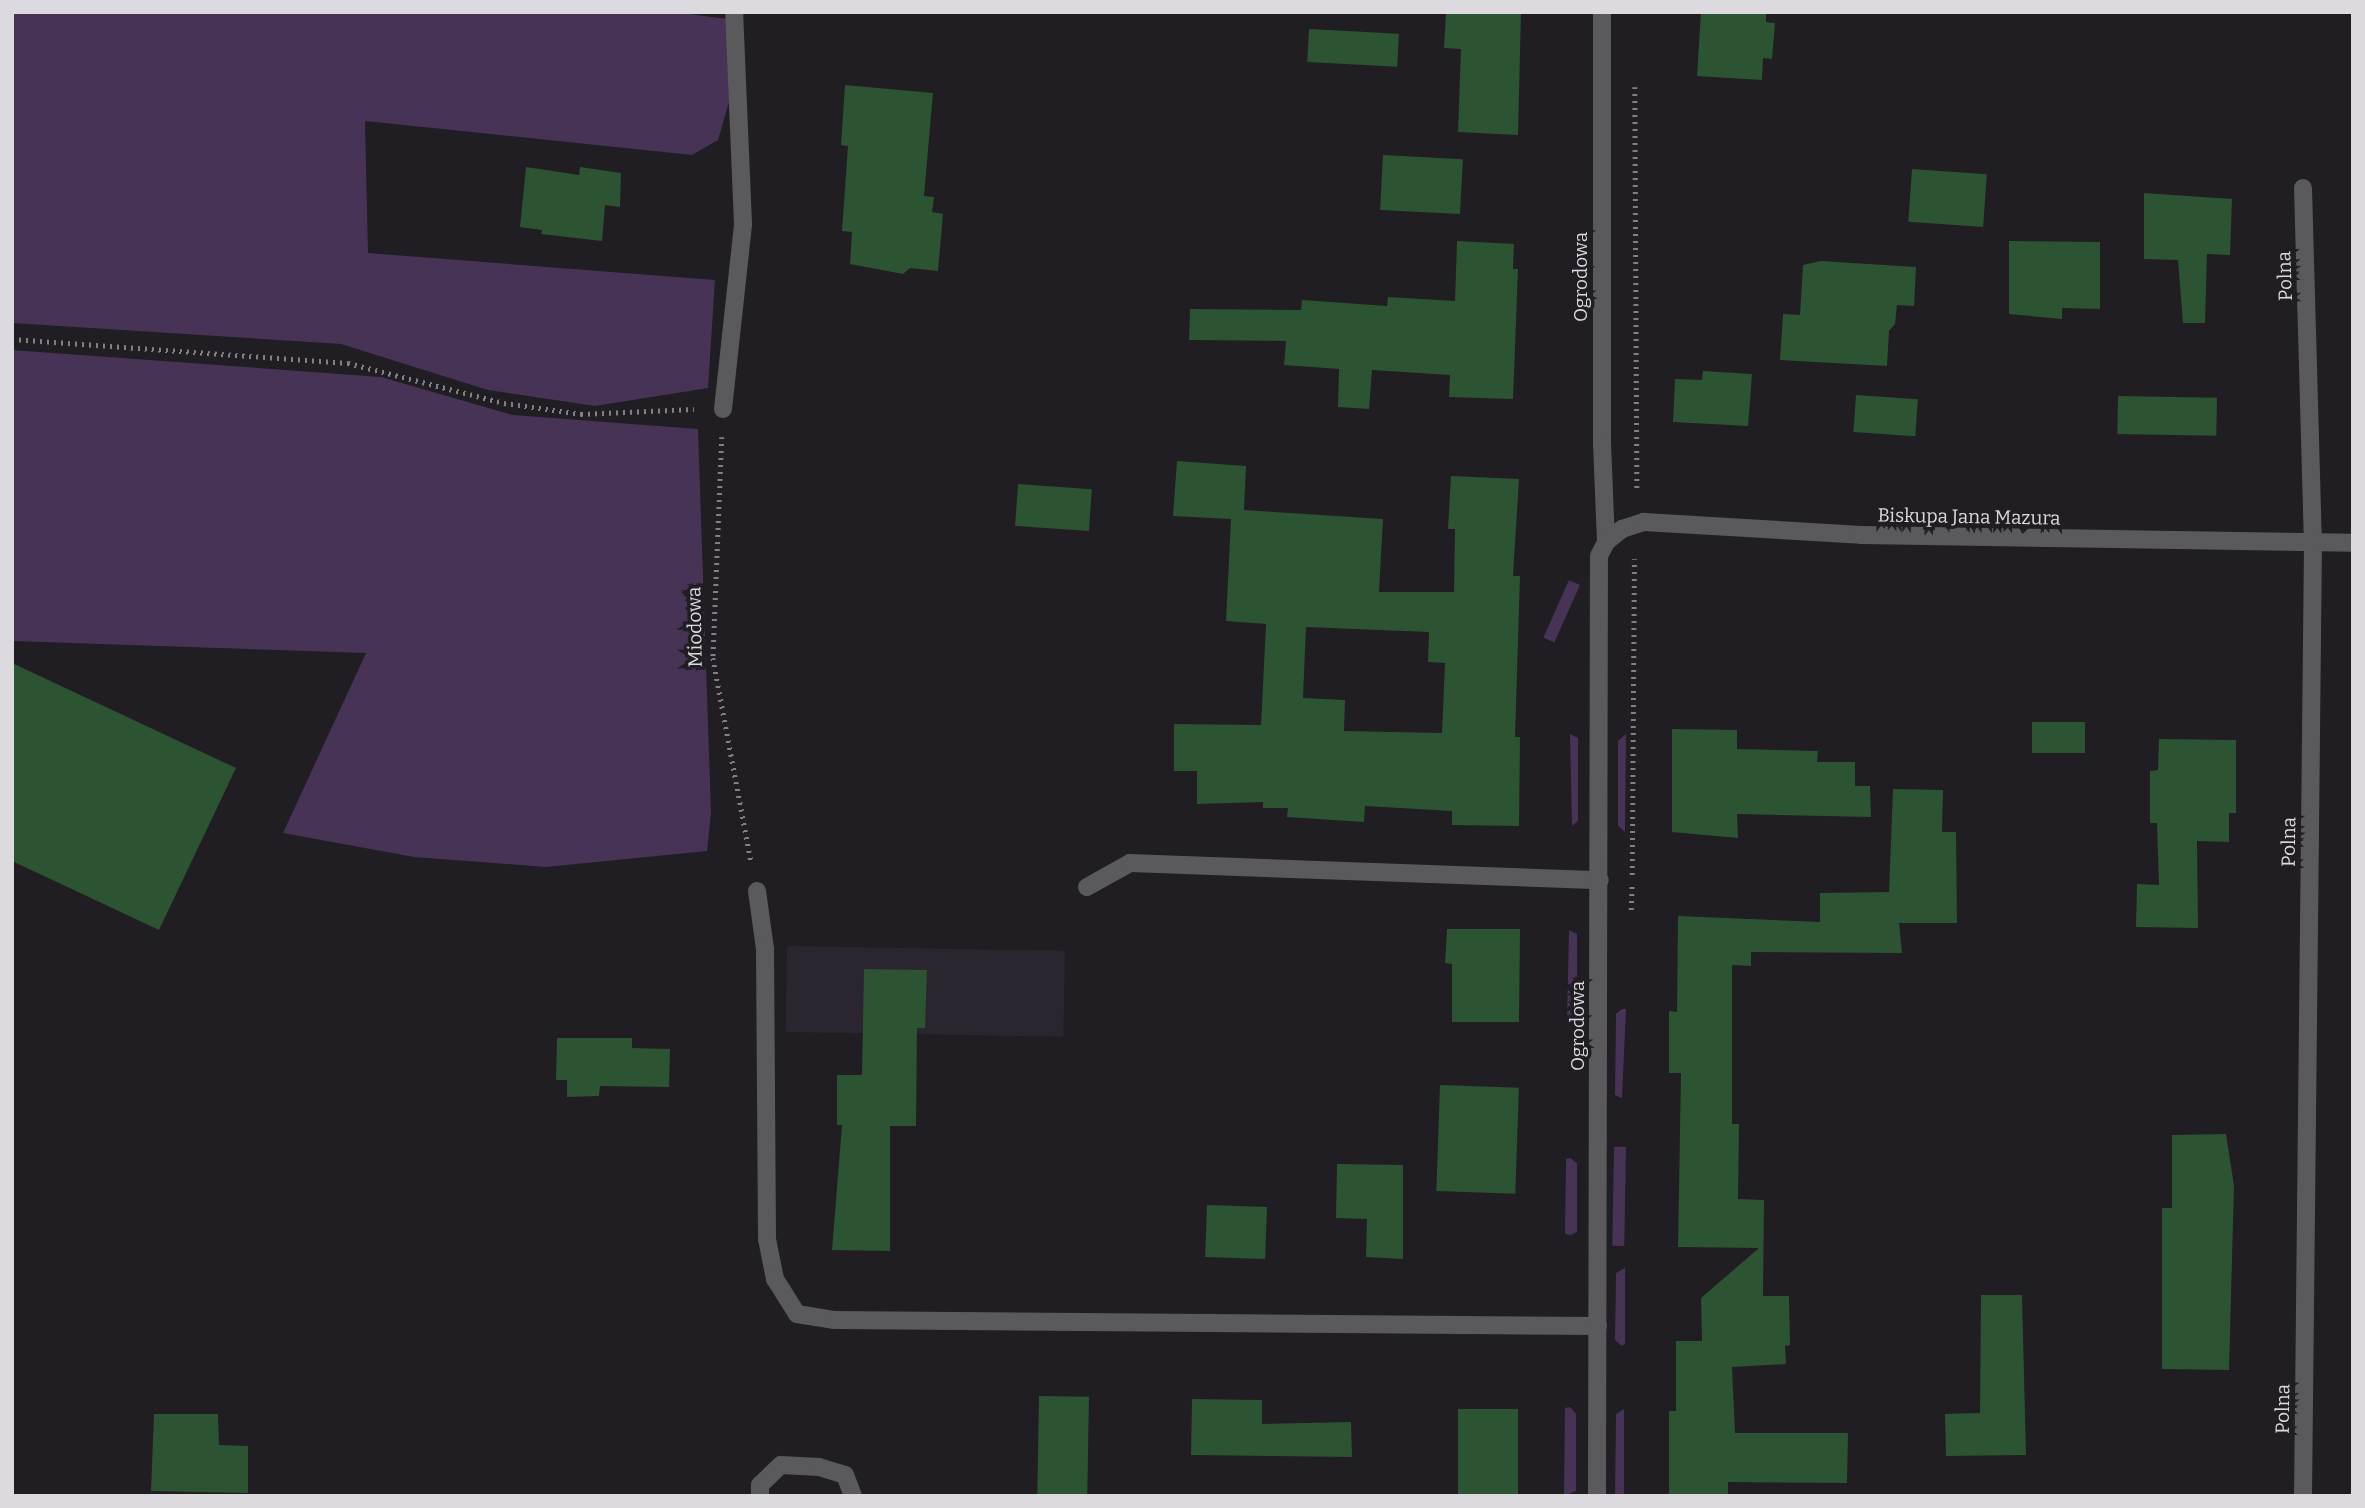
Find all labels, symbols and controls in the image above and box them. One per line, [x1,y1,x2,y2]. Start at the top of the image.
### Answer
street label: Ogrodowa [1570,232,1592,322]
street label: Polna [2273,251,2297,301]
street label: Biskupa Jana Mazura [1877,504,2061,530]
street label: Miodowa [683,587,707,667]
street label: Polna [2277,817,2301,867]
street label: Ogrodowa [1567,981,1589,1071]
street label: Polna [2271,1384,2295,1434]

